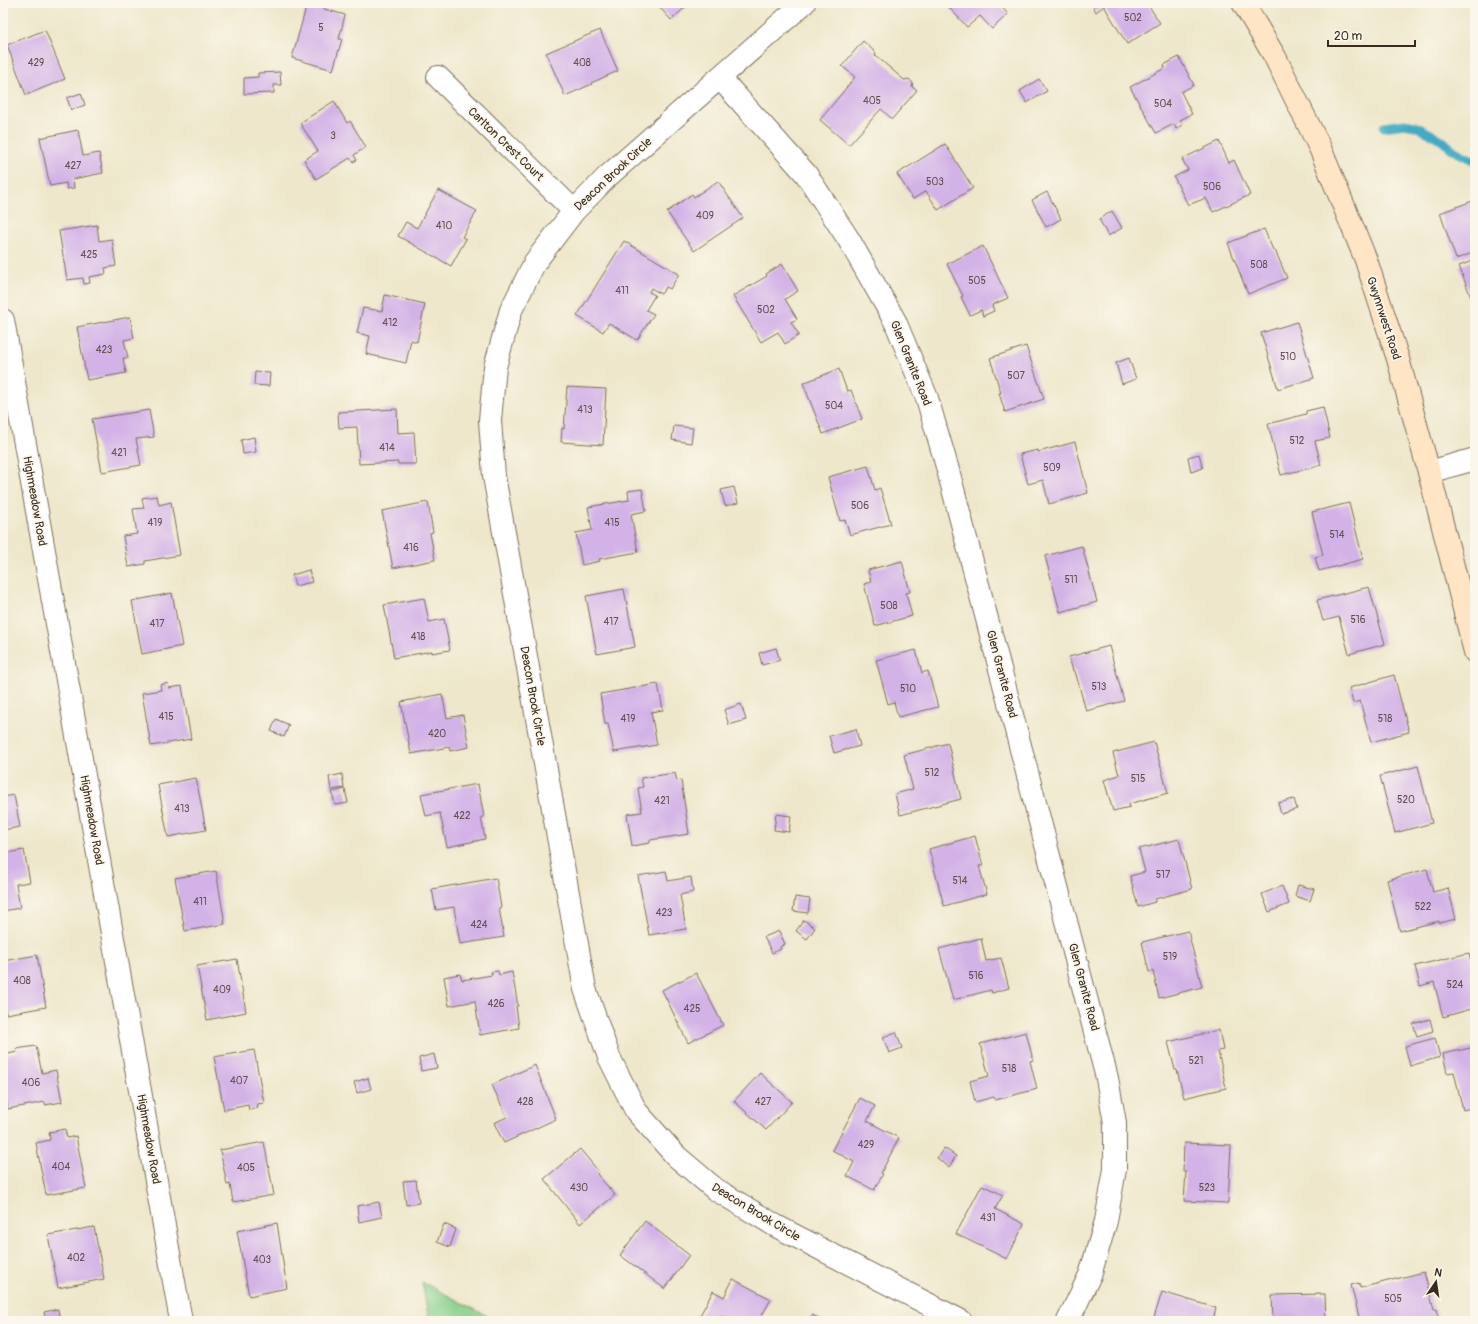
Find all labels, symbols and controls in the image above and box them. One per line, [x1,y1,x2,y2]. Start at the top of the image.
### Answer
house number: 502 [1124,12,1142,24]
house number: 5 [318,22,324,34]
scale bar [1328,22,1415,48]
text: 20 m [1334,29,1363,44]
house number: 429 [28,57,44,69]
house number: 408 [573,57,591,69]
house number: 405 [863,95,881,107]
house number: 504 [1154,98,1172,110]
street label: Carlton Crest Court [465,104,547,185]
house number: 3 [330,130,336,142]
street label: Deacon Brook Circle [571,134,655,214]
house number: 427 [65,160,82,172]
house number: 503 [926,176,944,188]
house number: 506 [1203,181,1221,193]
house number: 409 [696,210,714,222]
house number: 410 [436,220,452,232]
house number: 425 [81,249,97,261]
house number: 508 [1250,259,1268,271]
house number: 505 [968,275,986,287]
street label: Gwynnwest Road [1363,275,1404,362]
house number: 411 [615,285,629,297]
house number: 502 [757,304,775,316]
house number: 412 [382,317,398,329]
street label: Glen Granite Road [887,318,934,408]
house number: 423 [96,344,113,356]
house number: 510 [1280,351,1296,363]
house number: 507 [1007,370,1025,382]
house number: 504 [825,400,843,412]
house number: 413 [577,404,593,416]
house number: 512 [1290,435,1305,447]
house number: 414 [379,442,395,454]
house number: 421 [111,447,127,459]
street label: Highmeadow Road [19,455,50,547]
house number: 509 [1043,462,1061,474]
house number: 506 [851,500,869,512]
house number: 419 [148,517,162,529]
house number: 415 [604,517,620,529]
house number: 514 [1329,529,1345,541]
house number: 416 [403,542,419,554]
house number: 511 [1064,574,1078,586]
house number: 508 [880,600,898,612]
house number: 516 [1350,614,1366,626]
house number: 417 [604,616,619,628]
house number: 417 [150,618,165,630]
street label: Glen Granite Road [983,629,1020,720]
house number: 418 [411,631,425,643]
street label: Deacon Brook Circle [516,645,549,747]
house number: 513 [1092,681,1107,693]
house number: 510 [900,683,916,695]
house number: 415 [158,711,174,723]
house number: 419 [621,713,635,725]
house number: 518 [1378,713,1392,725]
house number: 420 [428,728,446,740]
house number: 512 [925,767,940,779]
house number: 515 [1131,773,1145,785]
street label: Highmeadow Road [76,774,107,866]
house number: 520 [1397,794,1415,806]
house number: 421 [654,795,670,807]
house number: 413 [174,803,190,815]
house number: 422 [454,810,471,822]
house number: 517 [1156,869,1171,881]
house number: 514 [952,875,968,887]
house number: 411 [193,896,207,908]
house number: 522 [1415,901,1432,913]
house number: 423 [656,907,673,919]
house number: 424 [470,919,488,931]
street label: Glen Granite Road [1065,942,1102,1033]
house number: 519 [1163,951,1177,963]
house number: 516 [968,970,984,982]
house number: 408 [13,975,31,987]
house number: 524 [1447,979,1464,991]
house number: 409 [213,984,231,996]
house number: 426 [487,998,505,1010]
house number: 425 [684,1003,700,1015]
house number: 521 [1189,1055,1204,1067]
house number: 518 [1002,1063,1016,1075]
house number: 407 [230,1075,249,1087]
house number: 406 [22,1077,40,1089]
street label: Highmeadow Road [133,1093,164,1185]
house number: 428 [517,1096,533,1108]
house number: 427 [755,1096,772,1108]
house number: 429 [858,1139,874,1151]
house number: 404 [52,1161,70,1173]
house number: 405 [237,1162,255,1174]
street label: Deacon Brook Circle [709,1180,803,1245]
house number: 430 [570,1182,588,1194]
house number: 523 [1199,1182,1216,1194]
house number: 431 [980,1212,996,1224]
house number: 402 [67,1252,86,1264]
house number: 403 [253,1254,272,1266]
north arrow [1416,1262,1456,1302]
text: N [1433,1266,1444,1280]
house number: 505 [1384,1293,1402,1305]

